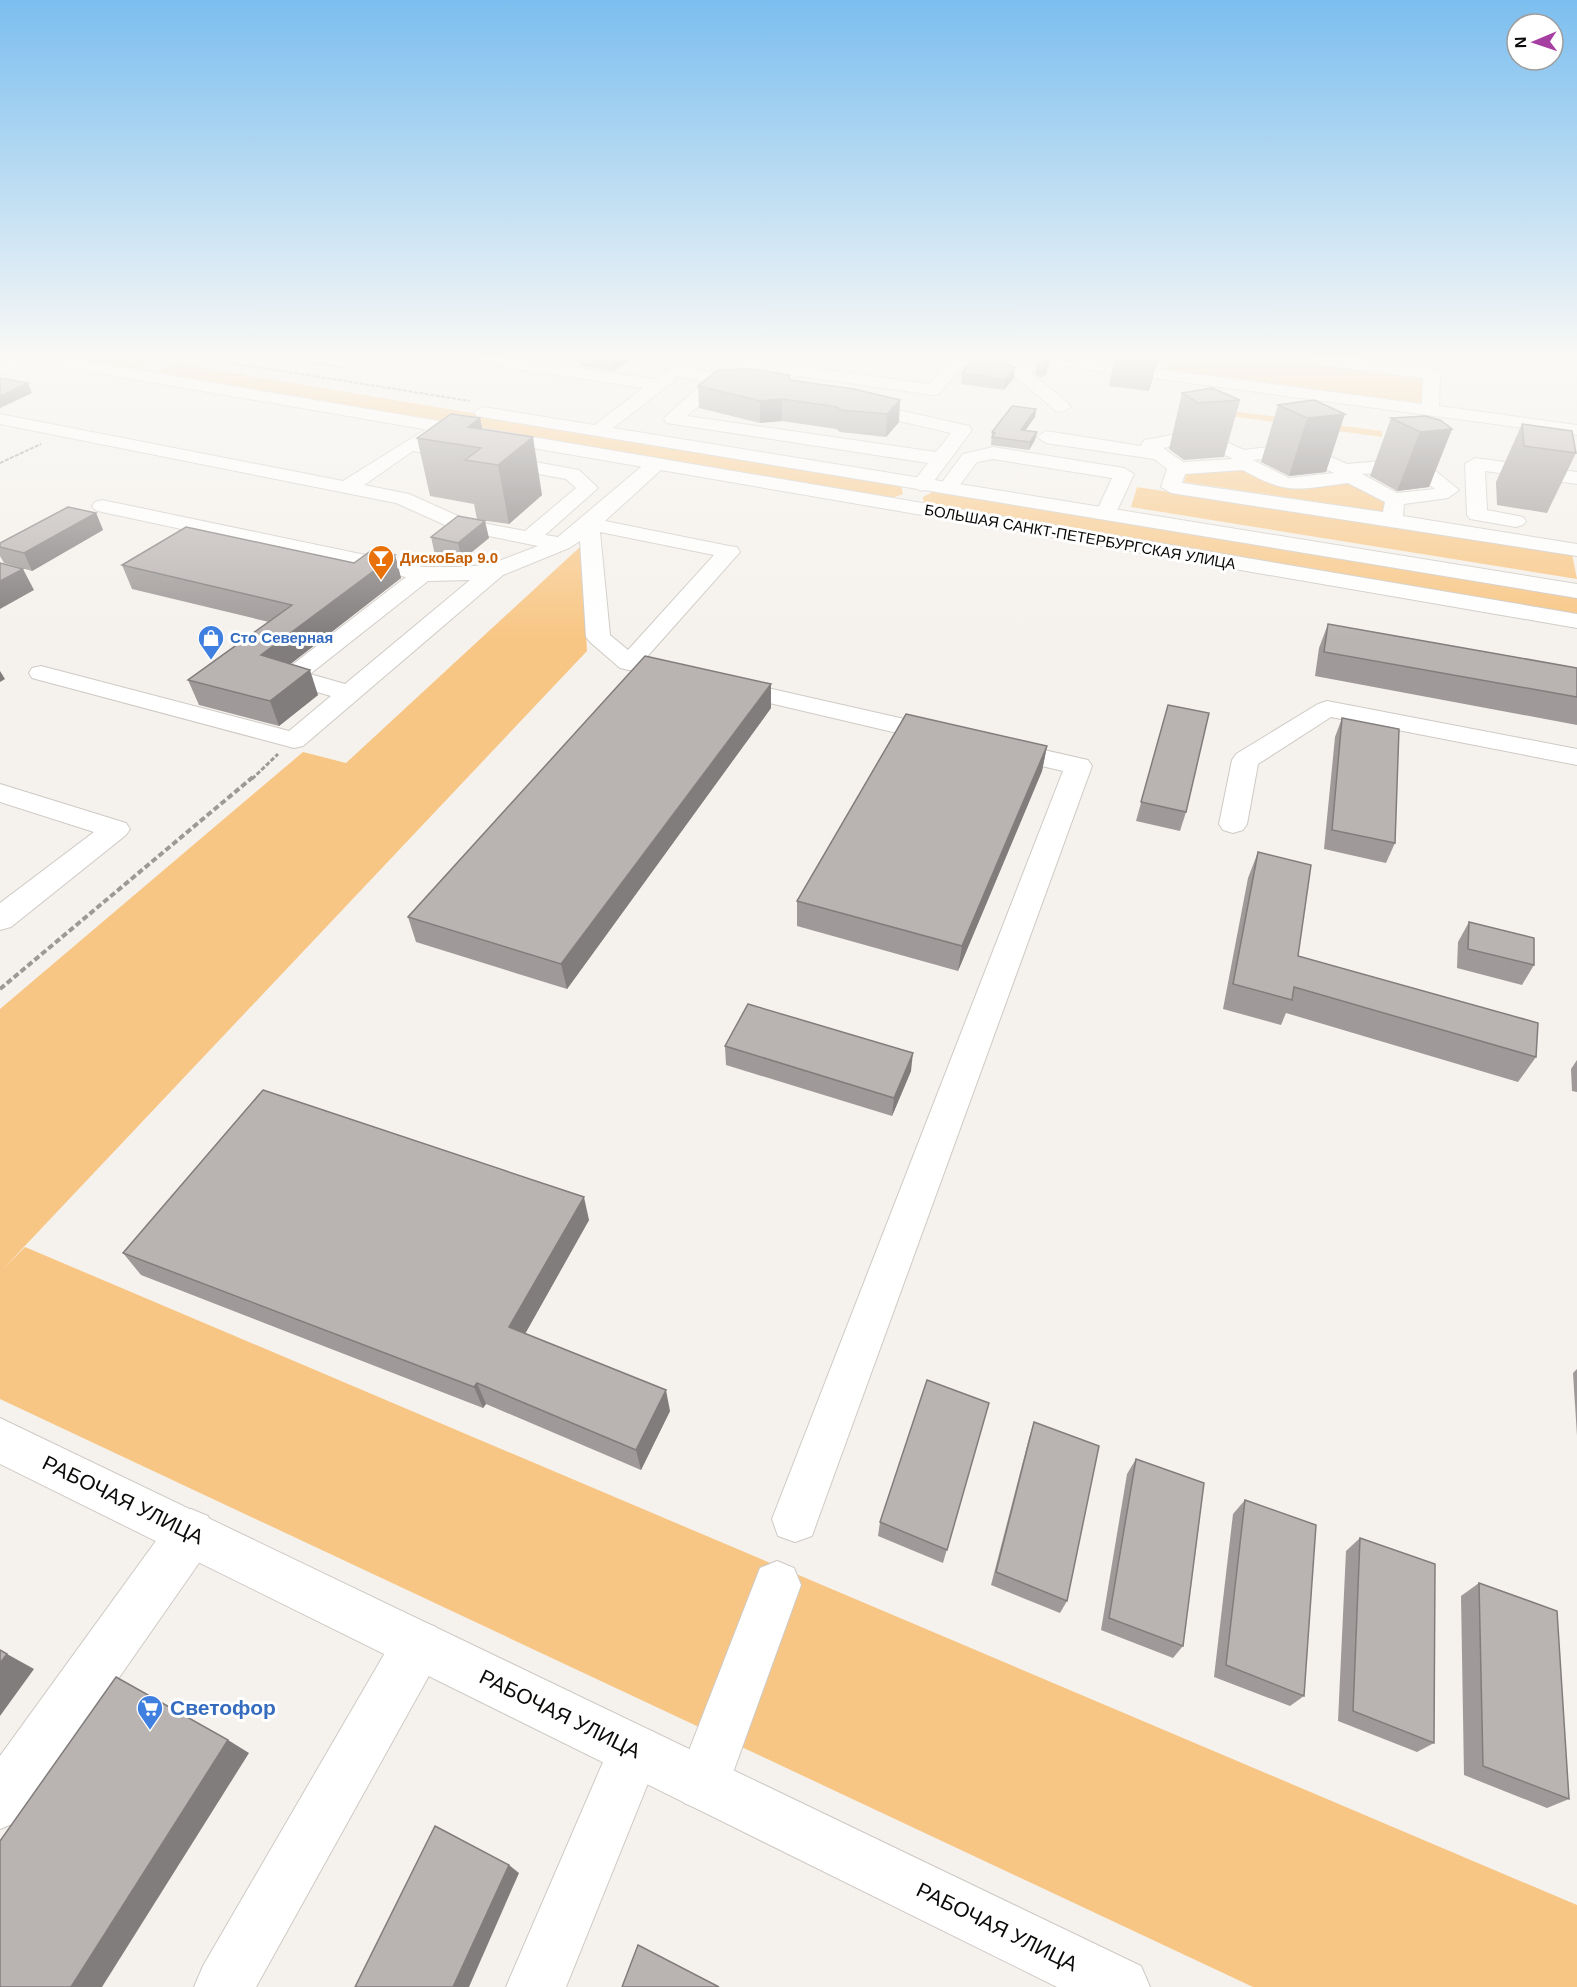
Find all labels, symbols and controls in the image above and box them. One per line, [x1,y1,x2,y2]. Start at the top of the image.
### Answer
north arrow [1505,12,1565,72]
text: N [1512,36,1529,49]
street label: БОЛЬШАЯ САНКТ-ПЕТЕРБУРГСКАЯ УЛИЦА [923,501,1237,572]
bar icon: ДискоБар 9.0 [366,543,396,581]
place label: ДискоБар 9.0 [400,549,498,566]
shop icon: Сто Северная [196,623,226,661]
place label: Сто Северная [230,629,333,646]
street label: РАБОЧАЯ УЛИЦА [39,1451,207,1548]
street label: РАБОЧАЯ УЛИЦА [476,1665,644,1762]
supermarket icon: Светофор [135,1693,165,1731]
place label: Светофор [170,1696,276,1719]
street label: РАБОЧАЯ УЛИЦА [913,1878,1081,1975]

